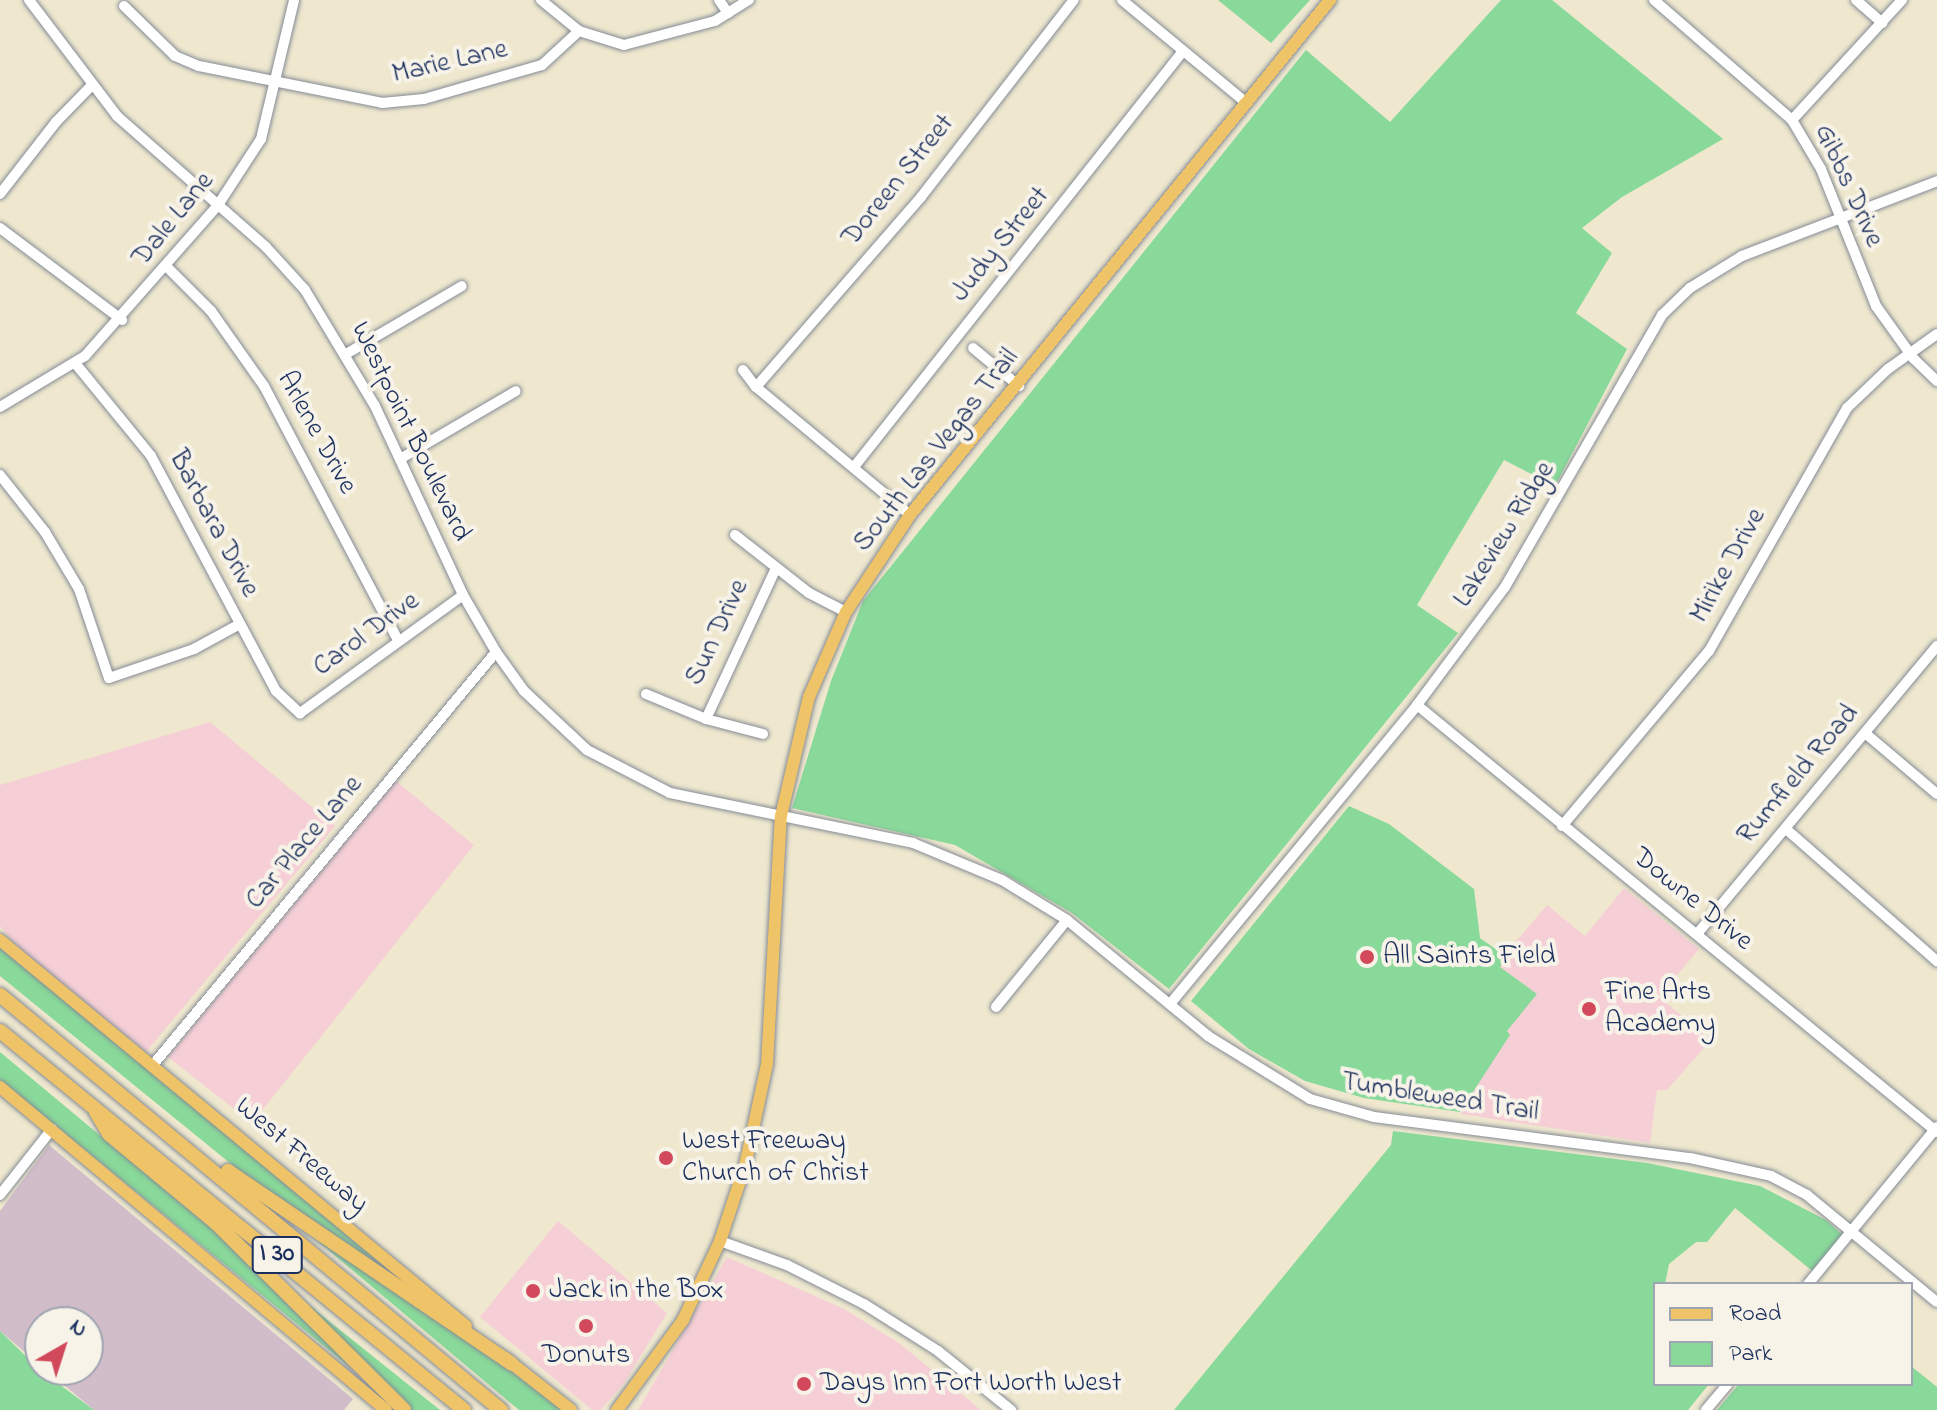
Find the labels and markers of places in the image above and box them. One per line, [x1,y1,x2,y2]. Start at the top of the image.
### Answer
place label: All Saints Field [1383,940,1555,974]
marker: All Saints Field [1358,948,1376,966]
place label: Fine Arts Academy [1605,976,1715,1042]
marker: Fine Arts Academy [1580,1000,1598,1018]
place label: West Freeway Church of Christ [682,1125,869,1191]
marker: West Freeway Church of Christ [657,1149,675,1167]
place label: Jack in the Box [549,1274,724,1308]
marker: Jack in the Box [524,1282,542,1300]
marker: Donuts [577,1317,595,1335]
place label: Donuts [542,1339,630,1373]
place label: Days Inn Fort Worth West [820,1367,1122,1401]
marker: Days Inn Fort Worth West [795,1375,813,1393]

